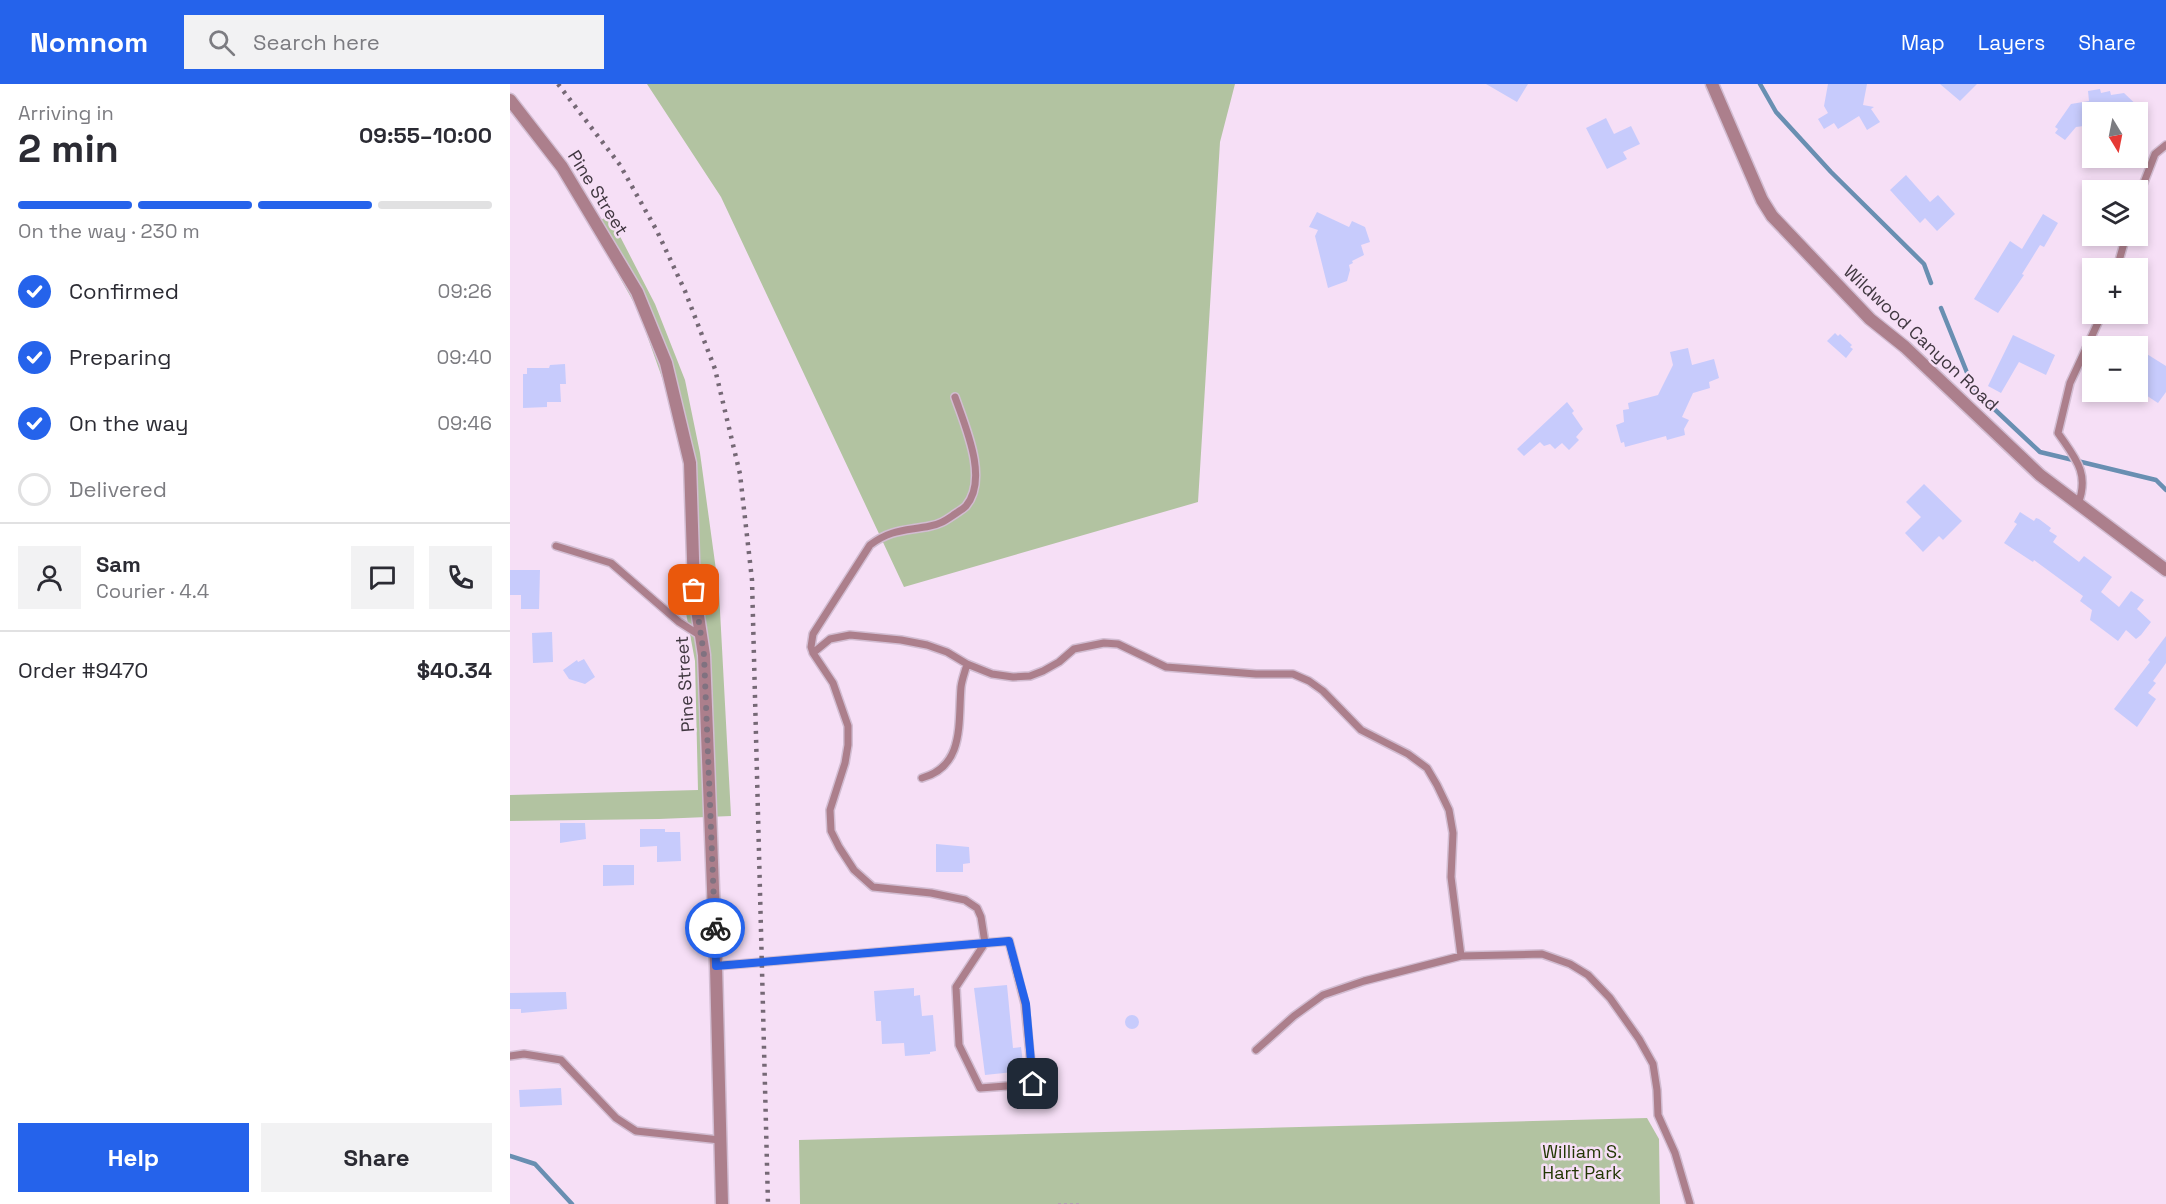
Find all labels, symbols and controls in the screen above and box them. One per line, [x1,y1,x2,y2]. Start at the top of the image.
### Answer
search box [184,15,604,69]
text: Nomnom [30,24,148,60]
icon: search [205,26,238,59]
text: Search here [253,28,380,56]
text: Map [1901,29,1945,56]
text: Layers [1978,29,2045,56]
text: Share [2078,29,2136,56]
text: Arriving in [18,100,114,126]
north arrow [2082,102,2148,168]
map controls [2082,102,2148,402]
text: 09:55–10:00 [359,121,492,149]
text: 2 min [18,124,119,173]
street label: Pine Street [563,146,634,240]
button: layers [2082,180,2148,246]
text: On the way · 230 m [18,218,200,244]
button: + [2082,258,2148,324]
street label: Wildwood Canyon Road [1839,260,2004,415]
icon: check [18,275,51,308]
text: Confirmed [69,277,179,305]
text: 09:26 [438,278,492,304]
button: − [2082,336,2148,402]
icon: check [18,341,51,374]
text: Preparing [69,343,171,371]
text: 09:40 [437,344,492,370]
icon: check [18,407,51,440]
text: On the way [69,409,188,437]
text: 09:46 [437,410,492,436]
text: Delivered [69,475,167,503]
button: person [18,546,81,609]
button: chat [351,546,414,609]
button: phone [429,546,492,609]
text: Sam [96,550,141,578]
pin [668,564,719,615]
icon: bag [677,573,710,606]
text: Courier · 4.4 [96,578,209,604]
street label: Pine Street [670,635,699,733]
text: Order #9470 [18,656,148,684]
text: $40.34 [417,656,492,684]
courier [685,898,745,958]
icon: bike [699,912,732,945]
pin [1007,1058,1058,1109]
icon: home [1016,1067,1049,1100]
button: Help [18,1123,249,1192]
button: Share [261,1123,492,1192]
park label: William S. Hart Park [1542,1140,1622,1184]

